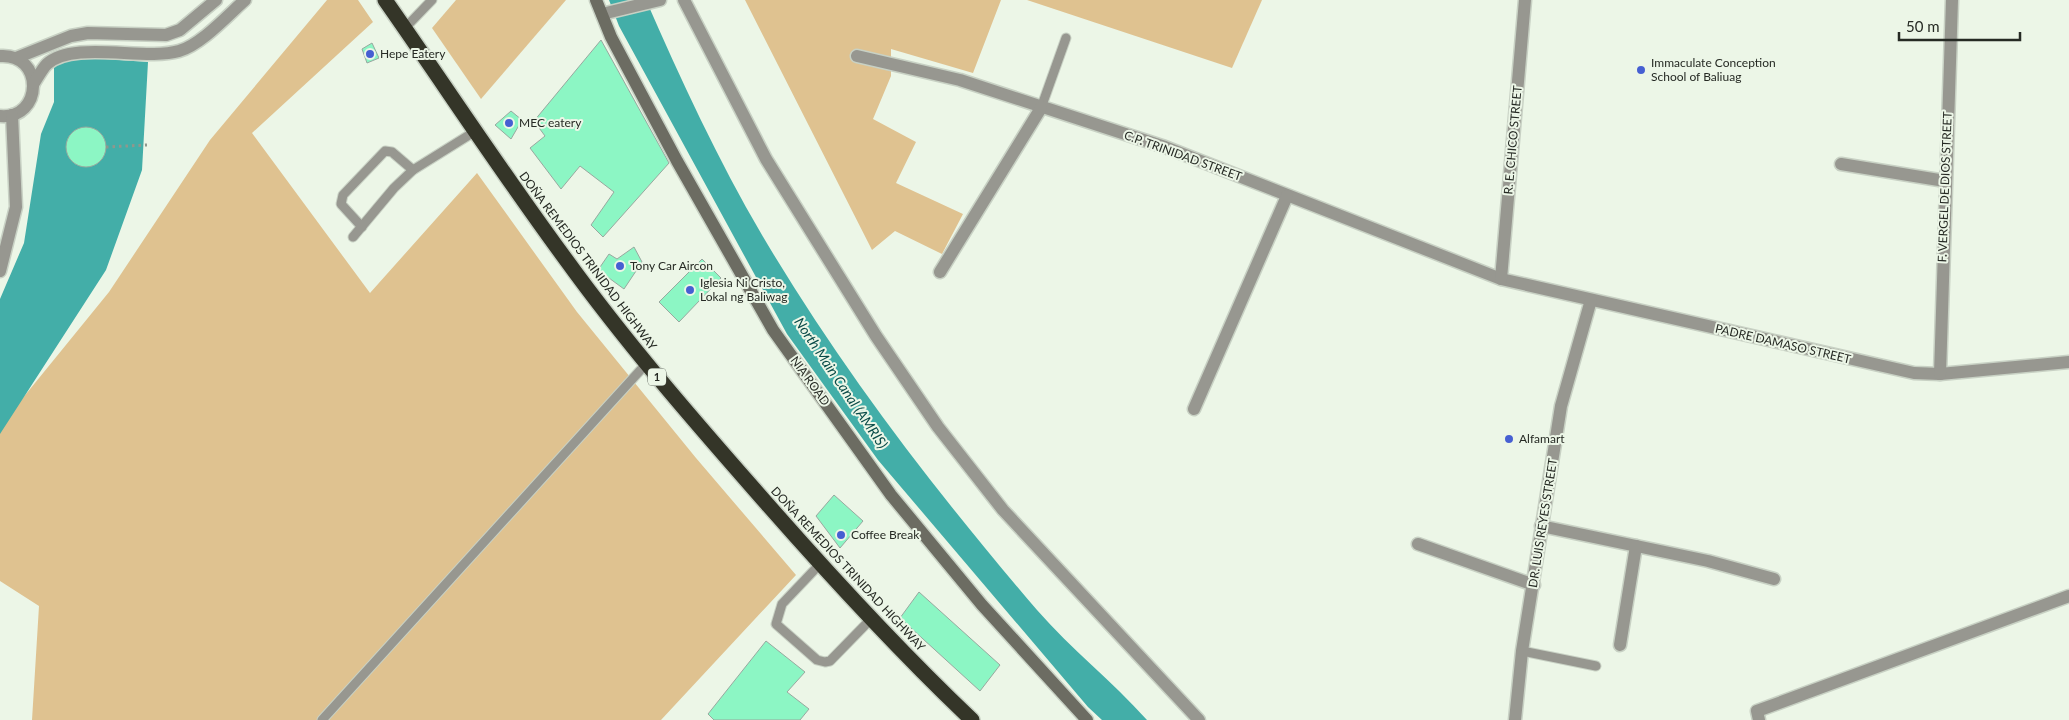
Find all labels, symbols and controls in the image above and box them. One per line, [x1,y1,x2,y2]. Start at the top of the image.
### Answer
scale bar [1899,10,2020,42]
text: 50 m [1906,17,1940,35]
place label: Hepe Eatery [380,46,446,61]
marker: Hepe Eatery [364,48,376,60]
place label: Immaculate Conception School of Baliuag [1651,55,1776,84]
marker: Immaculate Conception School of Baliuag [1635,64,1647,76]
street label: R. E. CHICO STREET [1500,85,1525,195]
street label: F. VERGEL DE DIOS STREET [1934,111,1955,263]
place label: MEC eatery [519,115,582,130]
marker: MEC eatery [503,117,515,129]
street label: C.P. TRINIDAD STREET [1122,127,1244,184]
street label: DOÑA REMEDIOS TRINIDAD HIGHWAY [516,169,661,353]
place label: Tony Car Aircon [630,258,713,273]
marker: Tony Car Aircon [614,260,626,272]
place label: Iglesia Ni Cristo, Lokal ng Baliwag [700,275,787,304]
marker: Iglesia Ni Cristo, Lokal ng Baliwag [684,284,696,296]
water label: North Main Canal (AMRIS) [791,314,892,452]
street label: PADRE DAMASO STREET [1714,321,1852,366]
street label: NIA ROAD [787,353,833,408]
road number: 1 [648,368,666,386]
place label: Alfamart [1519,431,1565,446]
marker: Alfamart [1503,433,1515,445]
street label: DR. LUIS REYES STREET [1525,457,1560,589]
street label: DOÑA REMEDIOS TRINIDAD HIGHWAY [768,483,929,654]
place label: Coffee Break [851,527,920,542]
marker: Coffee Break [835,529,847,541]

